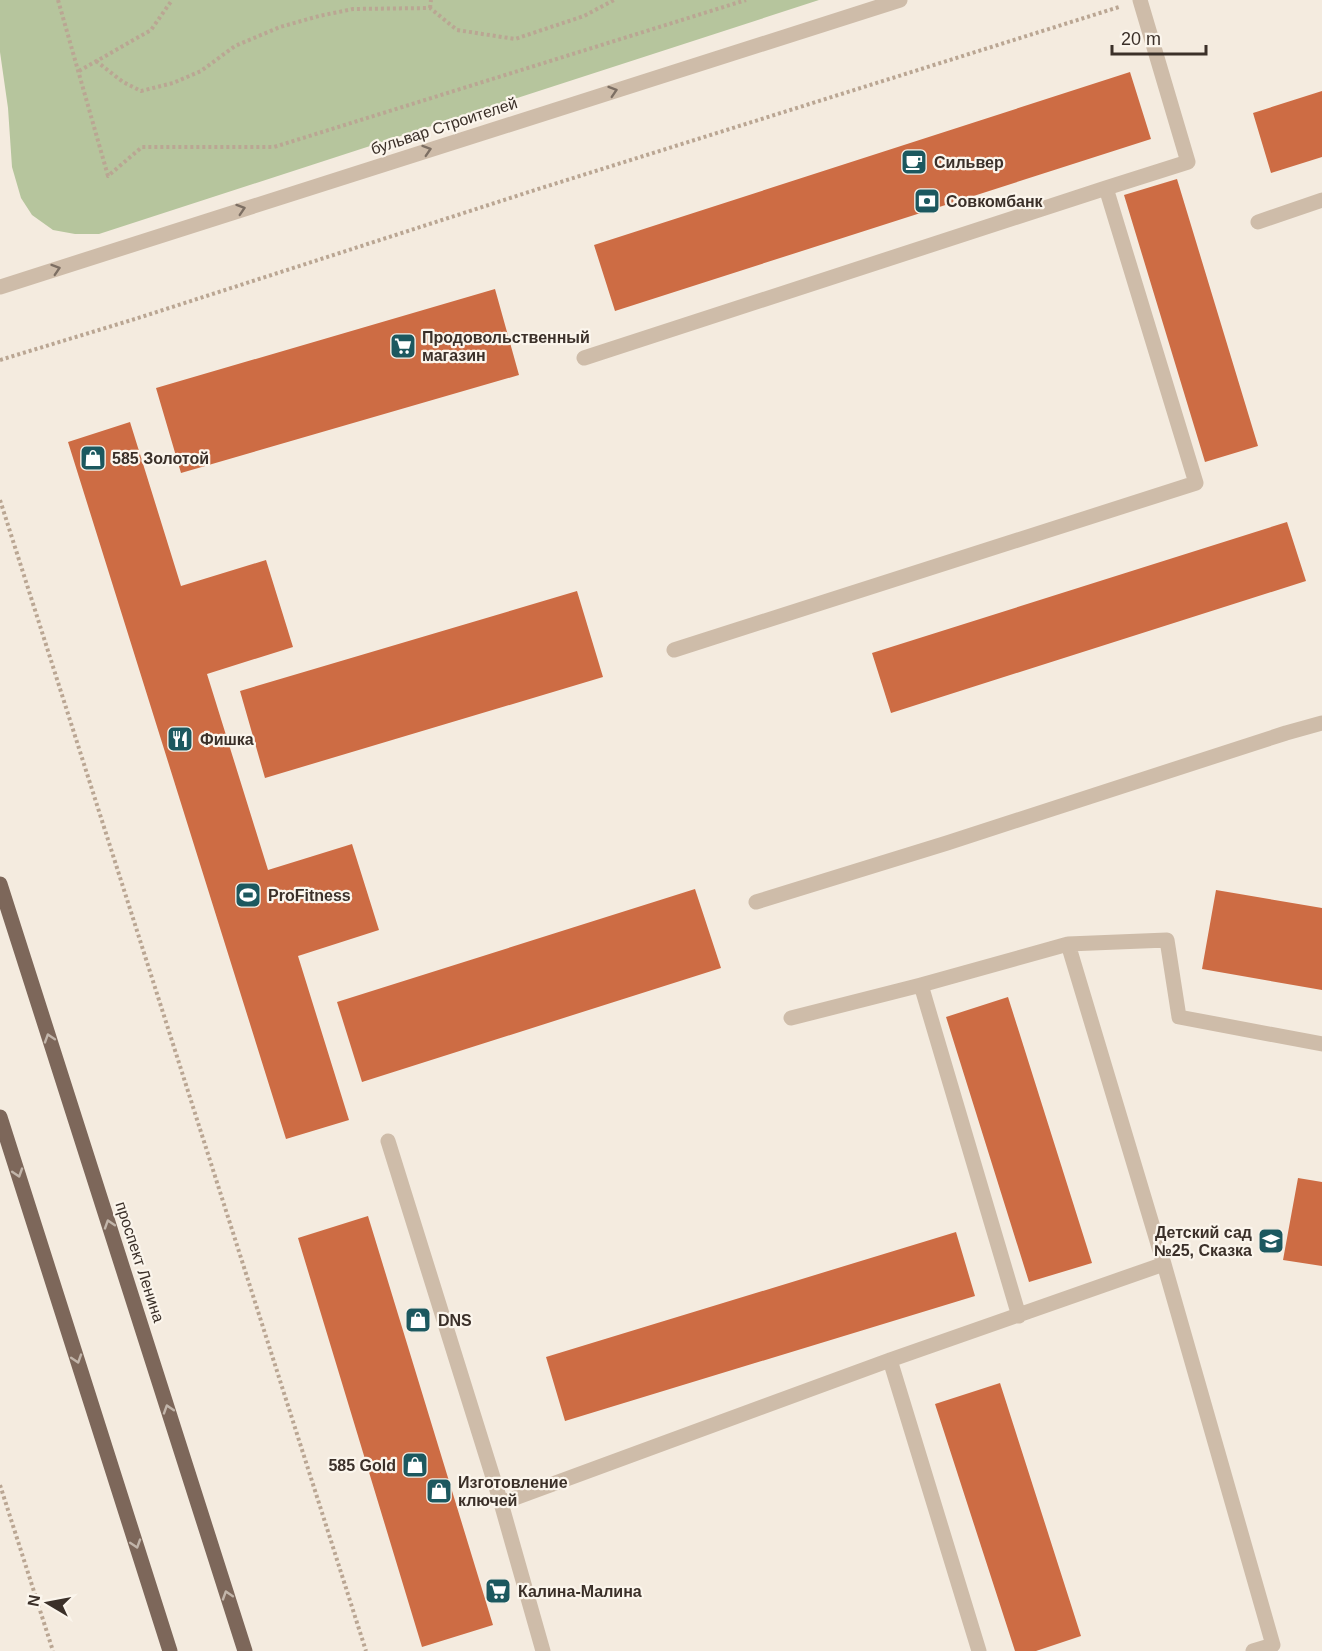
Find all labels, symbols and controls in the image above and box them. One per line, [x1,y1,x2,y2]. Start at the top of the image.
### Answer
scale bar [1112,18,1206,56]
text: 20 m [1121,29,1161,49]
one-way arrow [607,86,618,98]
street label: бульвар Строителей [369,94,519,158]
one-way arrow [421,145,432,157]
cafe icon: Сильвер [899,147,929,177]
place label: Сильвер [934,154,1004,171]
bank icon: Совкомбанк [912,186,942,216]
place label: Совкомбанк [946,193,1044,210]
one-way arrow [235,204,246,217]
one-way arrow [50,264,61,276]
place label: Продовольственный магазин [422,329,590,364]
supermarket icon: Продовольственный магазин [388,331,418,361]
shop icon: 585 Золотой [78,443,108,473]
place label: 585 Золотой [112,450,209,467]
restaurant icon: Фишка [165,724,195,754]
place label: Фишка [200,731,254,748]
sports icon: ProFitness [233,880,263,910]
place label: ProFitness [268,887,351,904]
one-way arrow [44,1033,56,1044]
one-way arrow [11,1167,23,1178]
street label: проспект Ленина [112,1200,168,1325]
one-way arrow [104,1219,116,1230]
place label: Детский сад №25, Сказка [1154,1224,1252,1259]
school or university icon: Детский сад №25, Сказка [1256,1226,1286,1256]
shop icon: DNS [403,1305,433,1335]
place label: DNS [438,1312,472,1329]
one-way arrow [70,1353,82,1364]
one-way arrow [163,1404,175,1415]
shop icon: 585 Gold [400,1450,430,1480]
place label: 585 Gold [328,1457,396,1474]
place label: Изготовление ключей [458,1474,568,1509]
shop icon: Изготовление ключей [424,1476,454,1506]
one-way arrow [129,1538,142,1549]
north arrow [18,1573,78,1633]
supermarket icon: Калина-Малина [483,1576,513,1606]
place label: Калина-Малина [518,1583,642,1600]
one-way arrow [222,1590,234,1601]
text: N [24,1593,43,1608]

